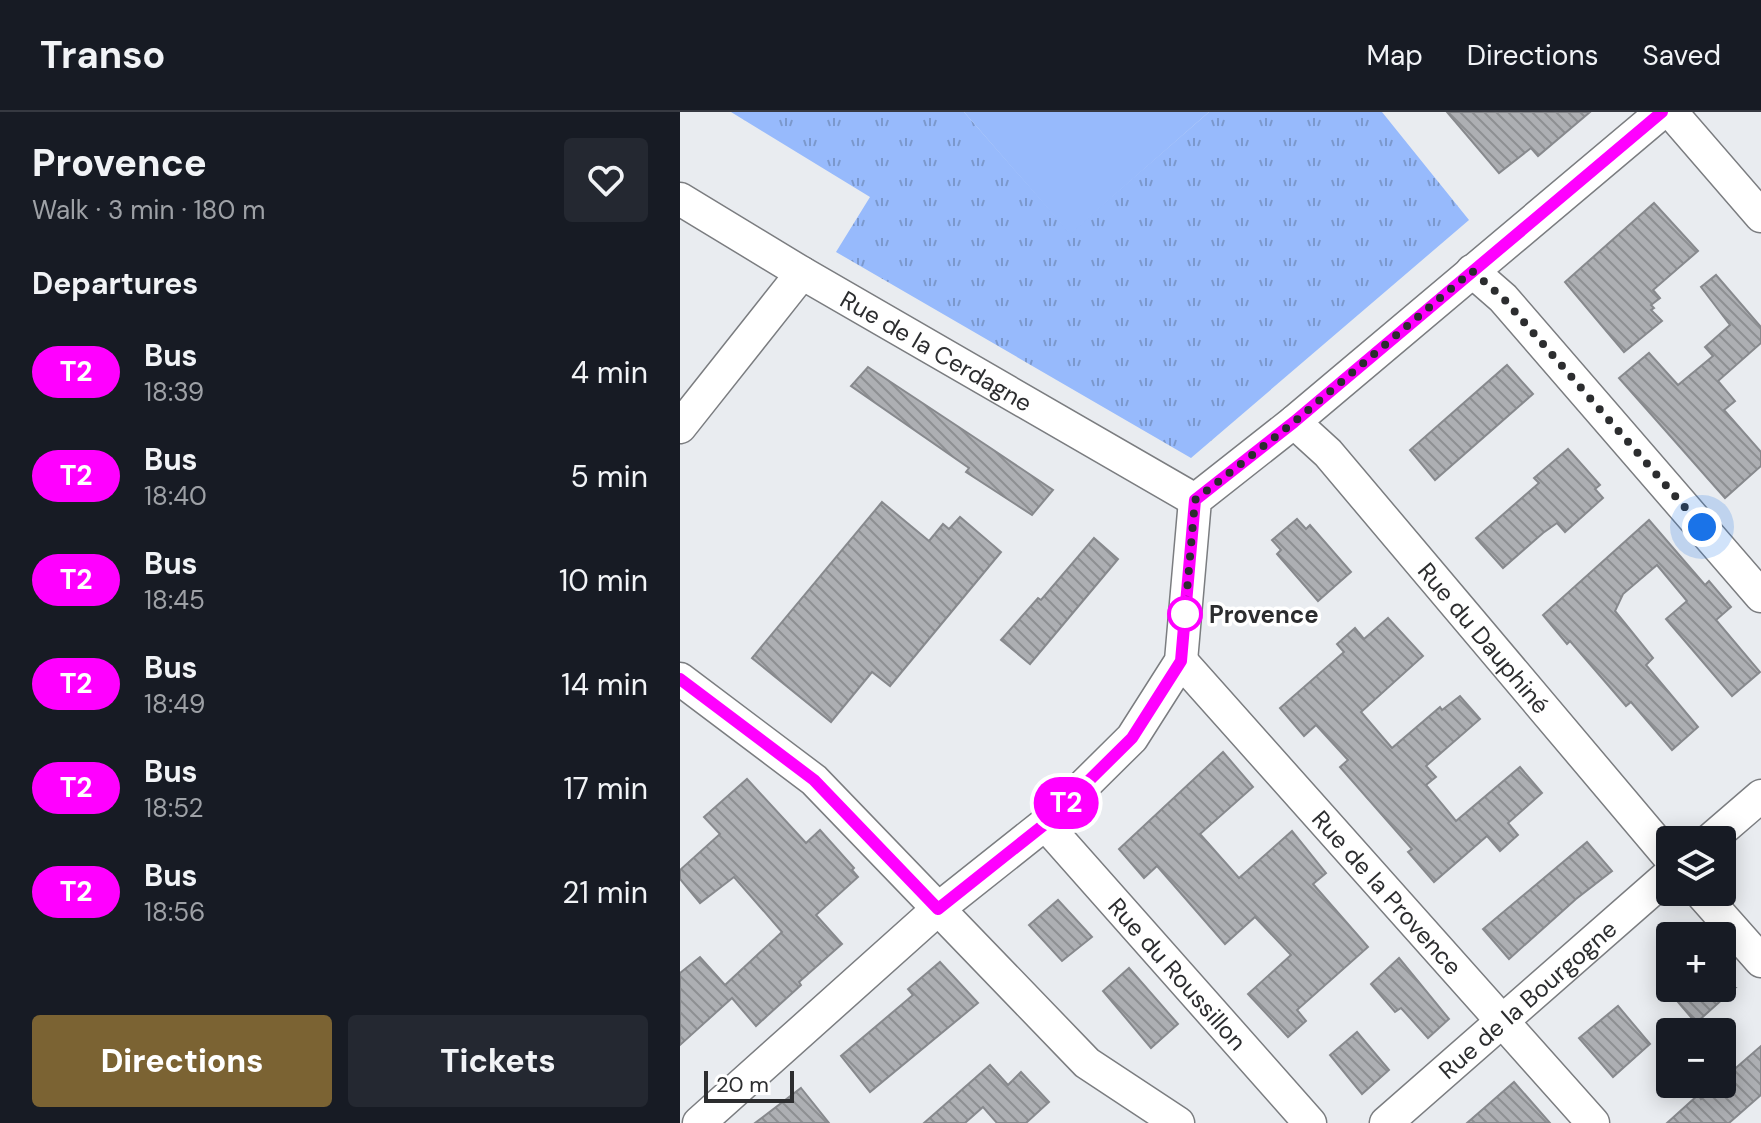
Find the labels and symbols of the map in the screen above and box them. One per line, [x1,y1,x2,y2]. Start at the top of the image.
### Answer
street label: Rue de la Cerdagne [835,283,1038,418]
your location [1682,507,1722,547]
street label: Rue du Dauphiné [1411,556,1557,720]
marker: Provence [1168,597,1202,631]
place label: Provence [1209,599,1319,630]
line badge: T2 [1030,777,1102,829]
street label: Rue de la Provence [1306,803,1469,981]
street label: Rue du Roussillon [1102,891,1253,1056]
street label: Rue de la Bourgogne [1432,913,1623,1085]
scale bar [704,1067,794,1103]

